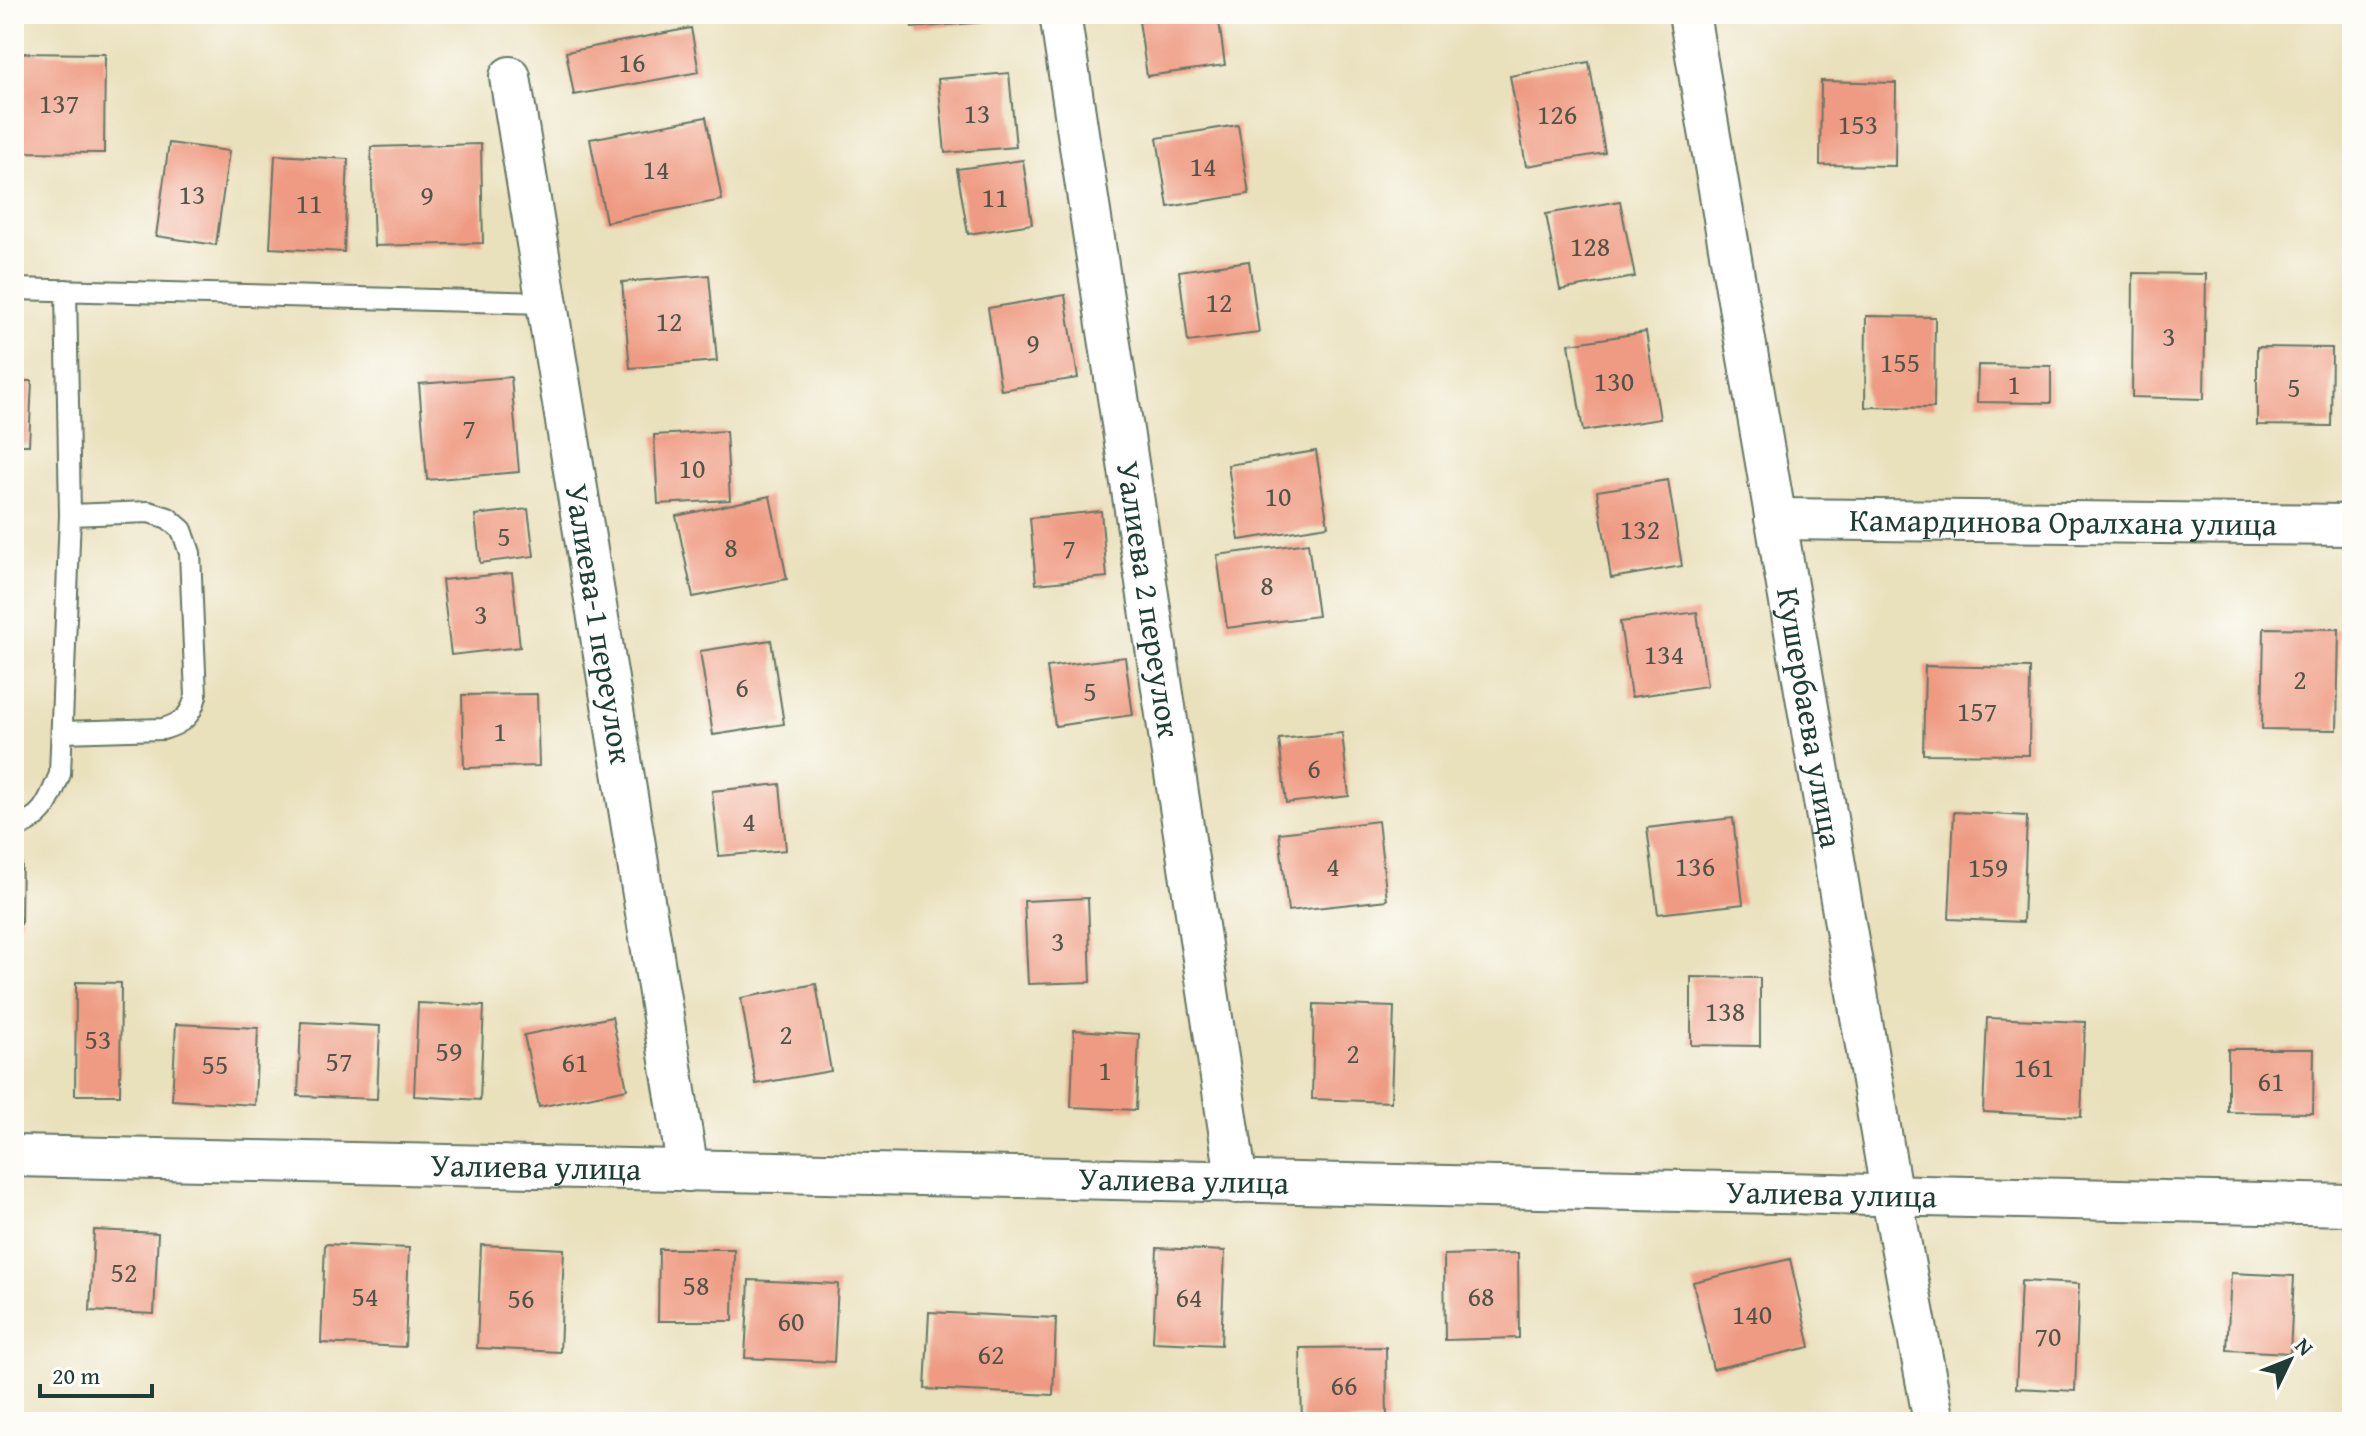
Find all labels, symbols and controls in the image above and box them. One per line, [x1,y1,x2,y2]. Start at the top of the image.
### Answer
house number: 16 [619,41,645,82]
house number: 137 [39,82,79,123]
house number: 13 [964,92,990,133]
house number: 126 [1537,93,1577,134]
house number: 153 [1838,103,1878,144]
house number: 14 [1190,145,1216,186]
house number: 14 [643,148,669,189]
house number: 13 [179,173,205,214]
house number: 9 [420,174,434,215]
house number: 11 [982,176,1008,217]
house number: 11 [296,182,322,223]
house number: 128 [1570,225,1610,266]
house number: 12 [1206,281,1232,322]
house number: 12 [656,300,682,341]
house number: 3 [2162,315,2176,356]
house number: 9 [1026,322,1040,363]
house number: 155 [1880,341,1920,382]
house number: 130 [1594,360,1634,401]
house number: 1 [2007,363,2021,404]
house number: 5 [2287,366,2301,407]
house number: 7 [462,407,476,448]
house number: 10 [679,447,705,488]
street label: Уалиева 2 переулок [1105,458,1193,741]
house number: 10 [1265,475,1291,516]
street label: Уалиева-1 переулок [554,480,645,767]
street label: Камардинова Оралхана улица [1849,496,2278,547]
house number: 132 [1620,508,1660,549]
house number: 5 [497,515,511,556]
house number: 8 [724,526,738,567]
house number: 7 [1062,527,1076,568]
house number: 8 [1260,564,1274,605]
street label: Кушербаева улица [1765,584,1856,852]
house number: 3 [474,593,488,634]
house number: 134 [1644,633,1684,674]
house number: 2 [2293,658,2307,699]
house number: 6 [735,666,749,707]
house number: 5 [1083,670,1097,711]
house number: 157 [1957,690,1997,731]
house number: 1 [493,710,507,751]
house number: 6 [1307,747,1321,788]
house number: 4 [742,800,756,841]
house number: 4 [1326,845,1340,886]
house number: 136 [1675,845,1715,886]
house number: 159 [1968,846,2008,887]
house number: 3 [1051,920,1065,961]
house number: 138 [1705,990,1745,1031]
house number: 2 [779,1013,793,1054]
house number: 53 [85,1018,111,1059]
house number: 59 [436,1030,462,1071]
house number: 2 [1346,1032,1360,1073]
house number: 57 [326,1040,352,1081]
house number: 61 [562,1041,588,1082]
house number: 55 [202,1043,228,1084]
house number: 161 [2014,1046,2054,1087]
house number: 1 [1098,1049,1112,1090]
house number: 61 [2258,1060,2284,1101]
street label: Уалиева улица [430,1141,642,1192]
street label: Уалиева улица [1078,1154,1290,1206]
street label: Уалиева улица [1726,1168,1938,1219]
house number: 52 [111,1251,137,1292]
house number: 58 [683,1264,709,1305]
house number: 54 [352,1275,378,1316]
house number: 68 [1468,1275,1494,1316]
house number: 64 [1176,1276,1202,1317]
house number: 56 [508,1277,534,1318]
house number: 140 [1732,1293,1772,1334]
house number: 60 [778,1300,804,1341]
house number: 70 [2035,1315,2061,1356]
north arrow [2250,1320,2330,1400]
text: N [2288,1330,2322,1363]
house number: 62 [978,1333,1004,1374]
scale bar [40,1348,152,1398]
text: 20 m [52,1358,100,1393]
house number: 66 [1331,1364,1357,1405]

